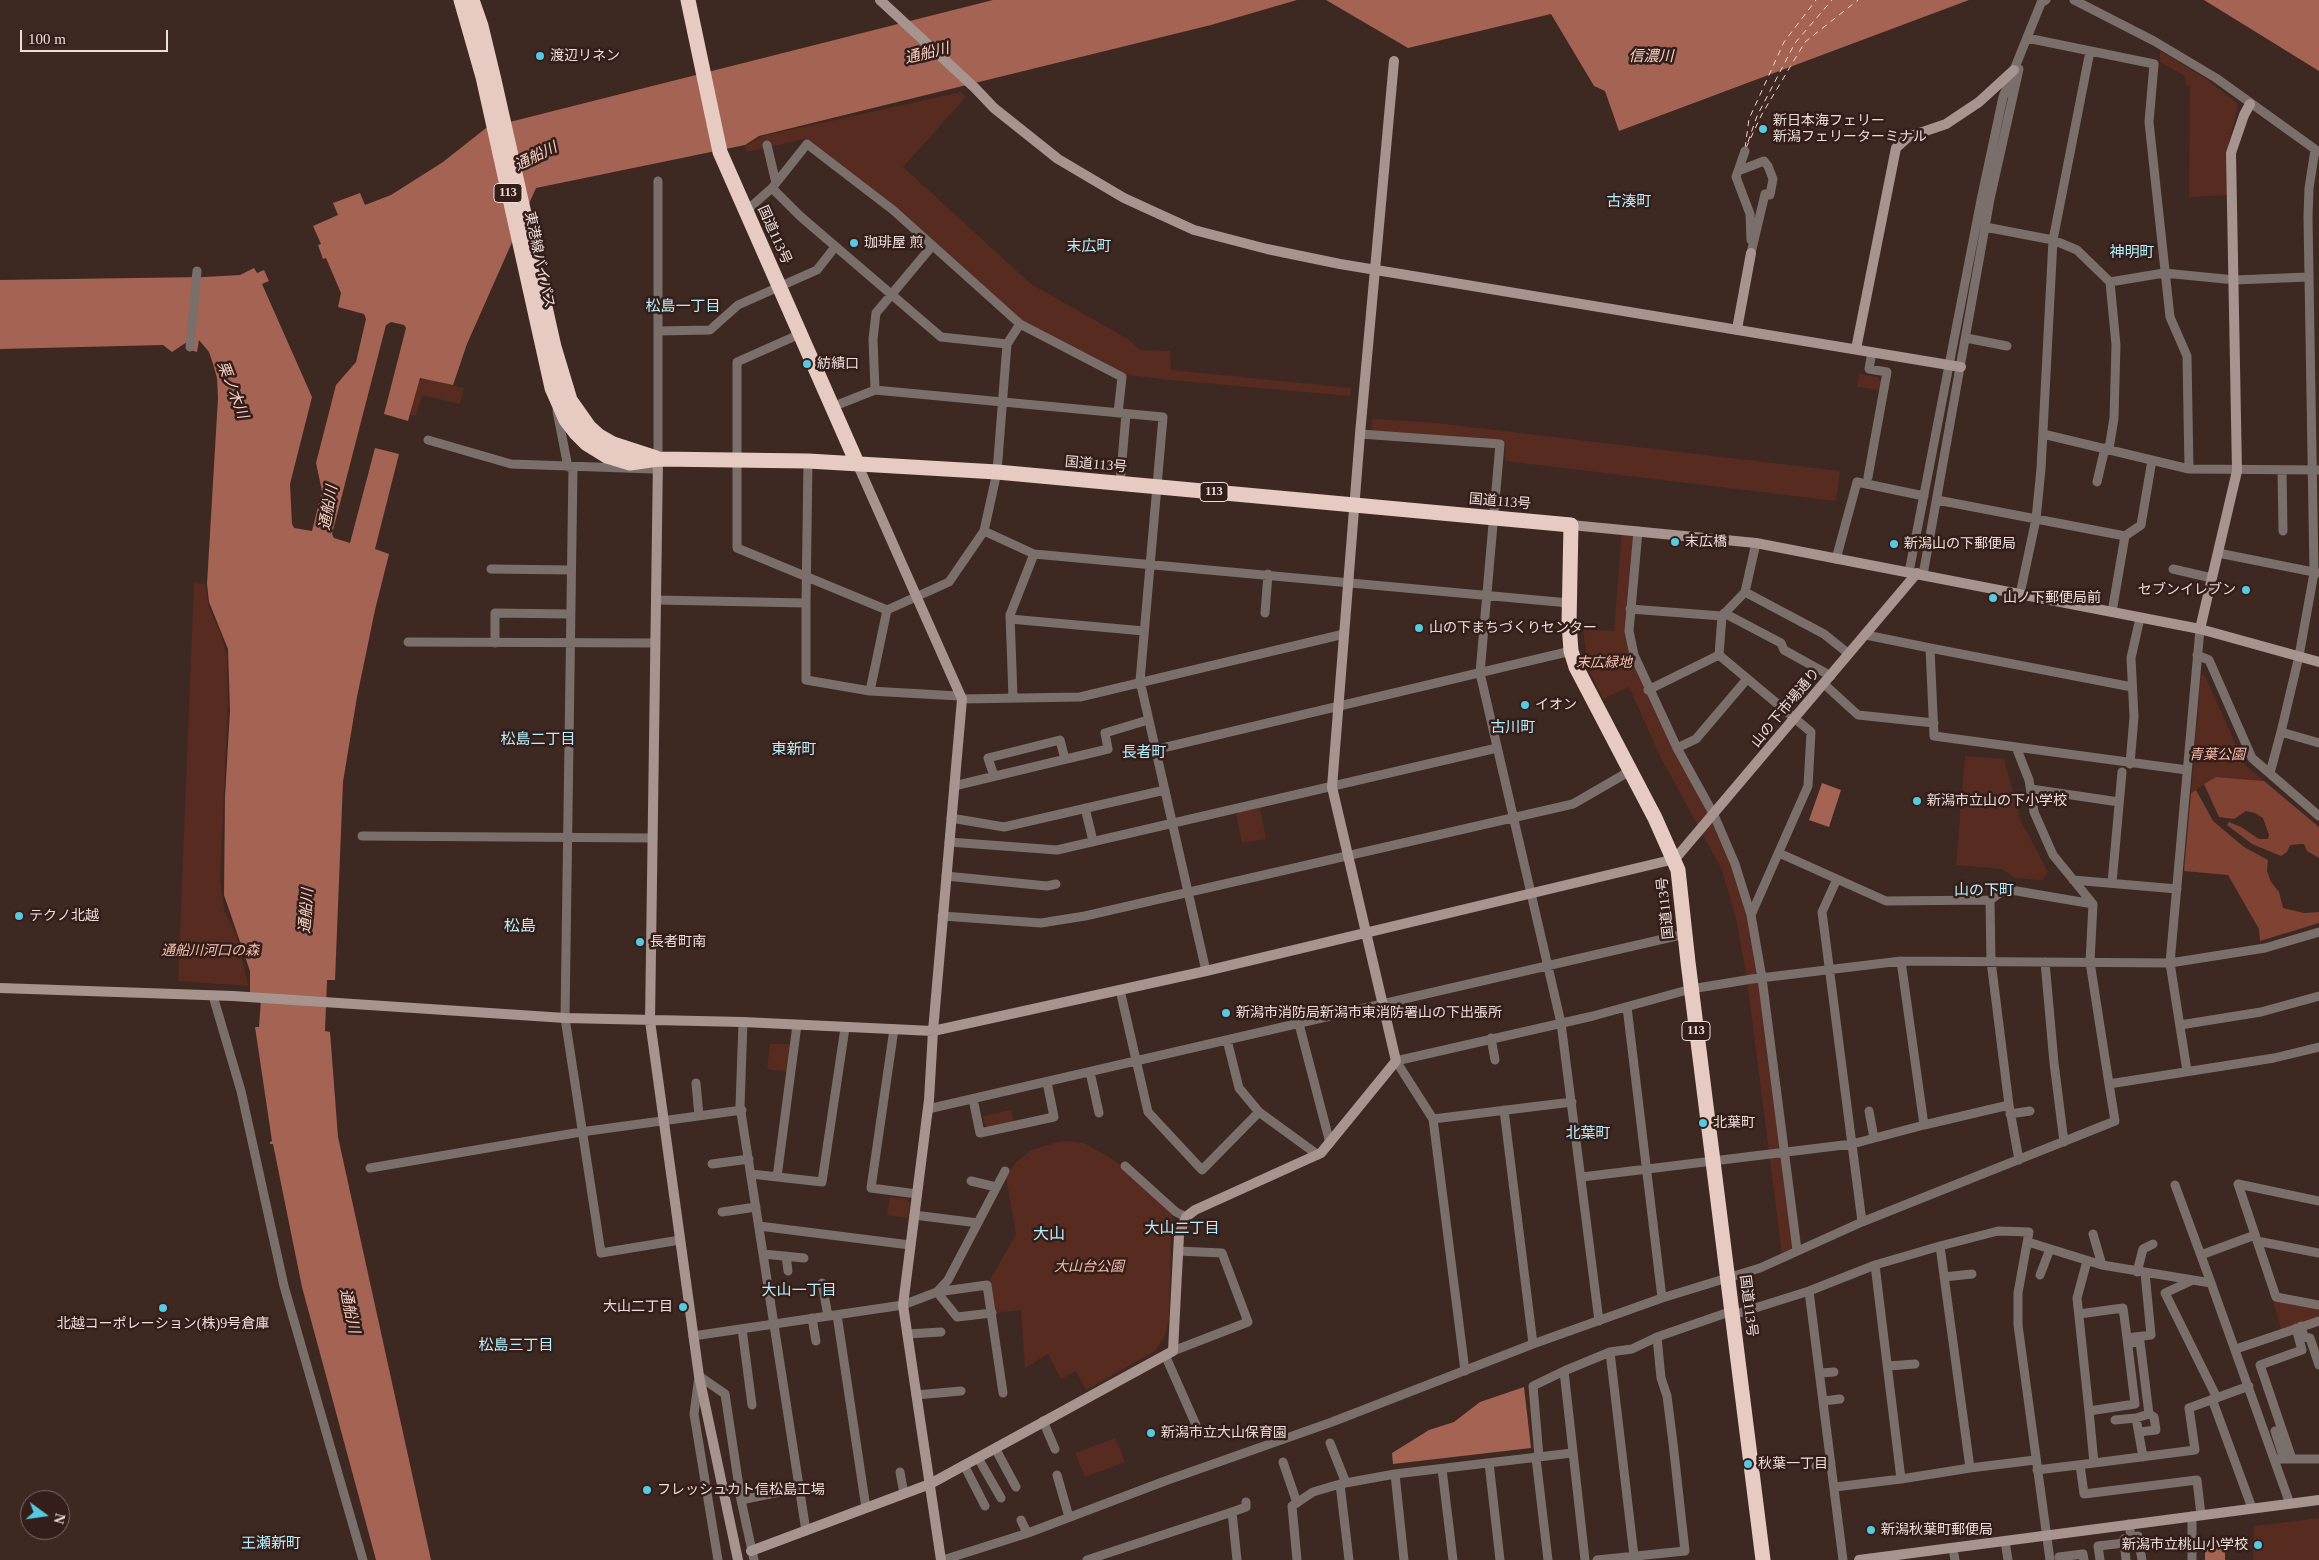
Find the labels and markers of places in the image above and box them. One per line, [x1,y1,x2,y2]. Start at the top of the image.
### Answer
place label: 渡辺リネン [550,48,620,64]
marker: 渡辺リネン [534,50,546,62]
place label: 新日本海フェリー 新潟フェリーターミナル [1773,113,1927,146]
marker: 新日本海フェリー 新潟フェリーターミナル [1757,123,1769,135]
place label: 珈琲屋 煎 [864,235,923,251]
marker: 珈琲屋 煎 [848,237,860,249]
place label: 紡績口 [817,356,859,372]
marker: 紡績口 [801,358,813,370]
place label: 末広橋 [1685,534,1727,550]
marker: 末広橋 [1669,536,1681,548]
place label: 新潟山の下郵便局 [1904,536,2016,552]
marker: 新潟山の下郵便局 [1888,538,1900,550]
place label: セブンイレブン [2138,582,2236,598]
marker: セブンイレブン [2240,584,2252,596]
place label: 山ノ下郵便局前 [2003,590,2101,606]
marker: 山ノ下郵便局前 [1987,592,1999,604]
place label: 山の下まちづくりセンター [1429,620,1597,636]
marker: 山の下まちづくりセンター [1413,622,1425,634]
place label: イオン [1535,697,1577,713]
marker: イオン [1519,699,1531,711]
place label: 新潟市立山の下小学校 [1927,793,2067,809]
marker: 新潟市立山の下小学校 [1911,795,1923,807]
place label: テクノ北越 [29,908,99,924]
marker: テクノ北越 [13,910,25,922]
place label: 長者町南 [650,934,706,950]
marker: 長者町南 [634,936,646,948]
place label: 新潟市消防局新潟市東消防署山の下出張所 [1236,1005,1502,1021]
marker: 新潟市消防局新潟市東消防署山の下出張所 [1220,1007,1232,1019]
place label: 北葉町 [1713,1115,1755,1131]
marker: 北葉町 [1697,1117,1709,1129]
place label: 大山二丁目 [603,1299,673,1315]
marker: 大山二丁目 [677,1301,689,1313]
marker: 北越コーポレーション(株)9号倉庫 [157,1302,169,1314]
place label: 北越コーポレーション(株)9号倉庫 [57,1316,269,1332]
place label: 新潟市立大山保育園 [1161,1425,1287,1441]
marker: 新潟市立大山保育園 [1145,1427,1157,1439]
place label: 秋葉一丁目 [1758,1456,1828,1472]
marker: 秋葉一丁目 [1742,1458,1754,1470]
place label: フレッシュカト信松島工場 [657,1482,825,1498]
marker: フレッシュカト信松島工場 [641,1484,653,1496]
place label: 新潟秋葉町郵便局 [1881,1522,1993,1538]
marker: 新潟秋葉町郵便局 [1865,1524,1877,1536]
place label: 新潟市立桃山小学校 [2122,1537,2248,1553]
marker: 新潟市立桃山小学校 [2252,1539,2264,1551]

